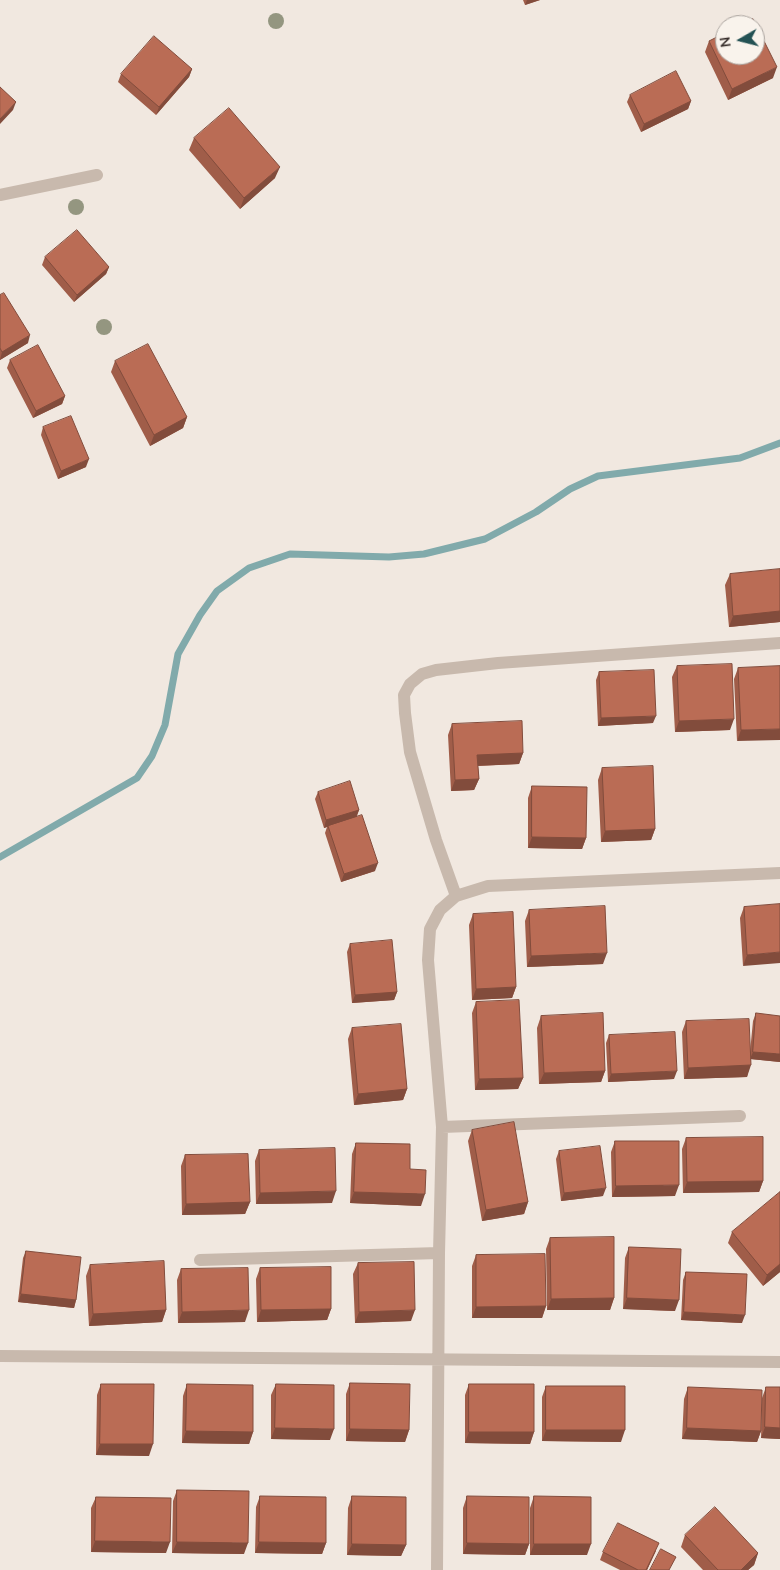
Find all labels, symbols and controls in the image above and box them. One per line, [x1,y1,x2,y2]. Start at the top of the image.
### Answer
north arrow [715,15,765,65]
text: N [716,36,736,49]

